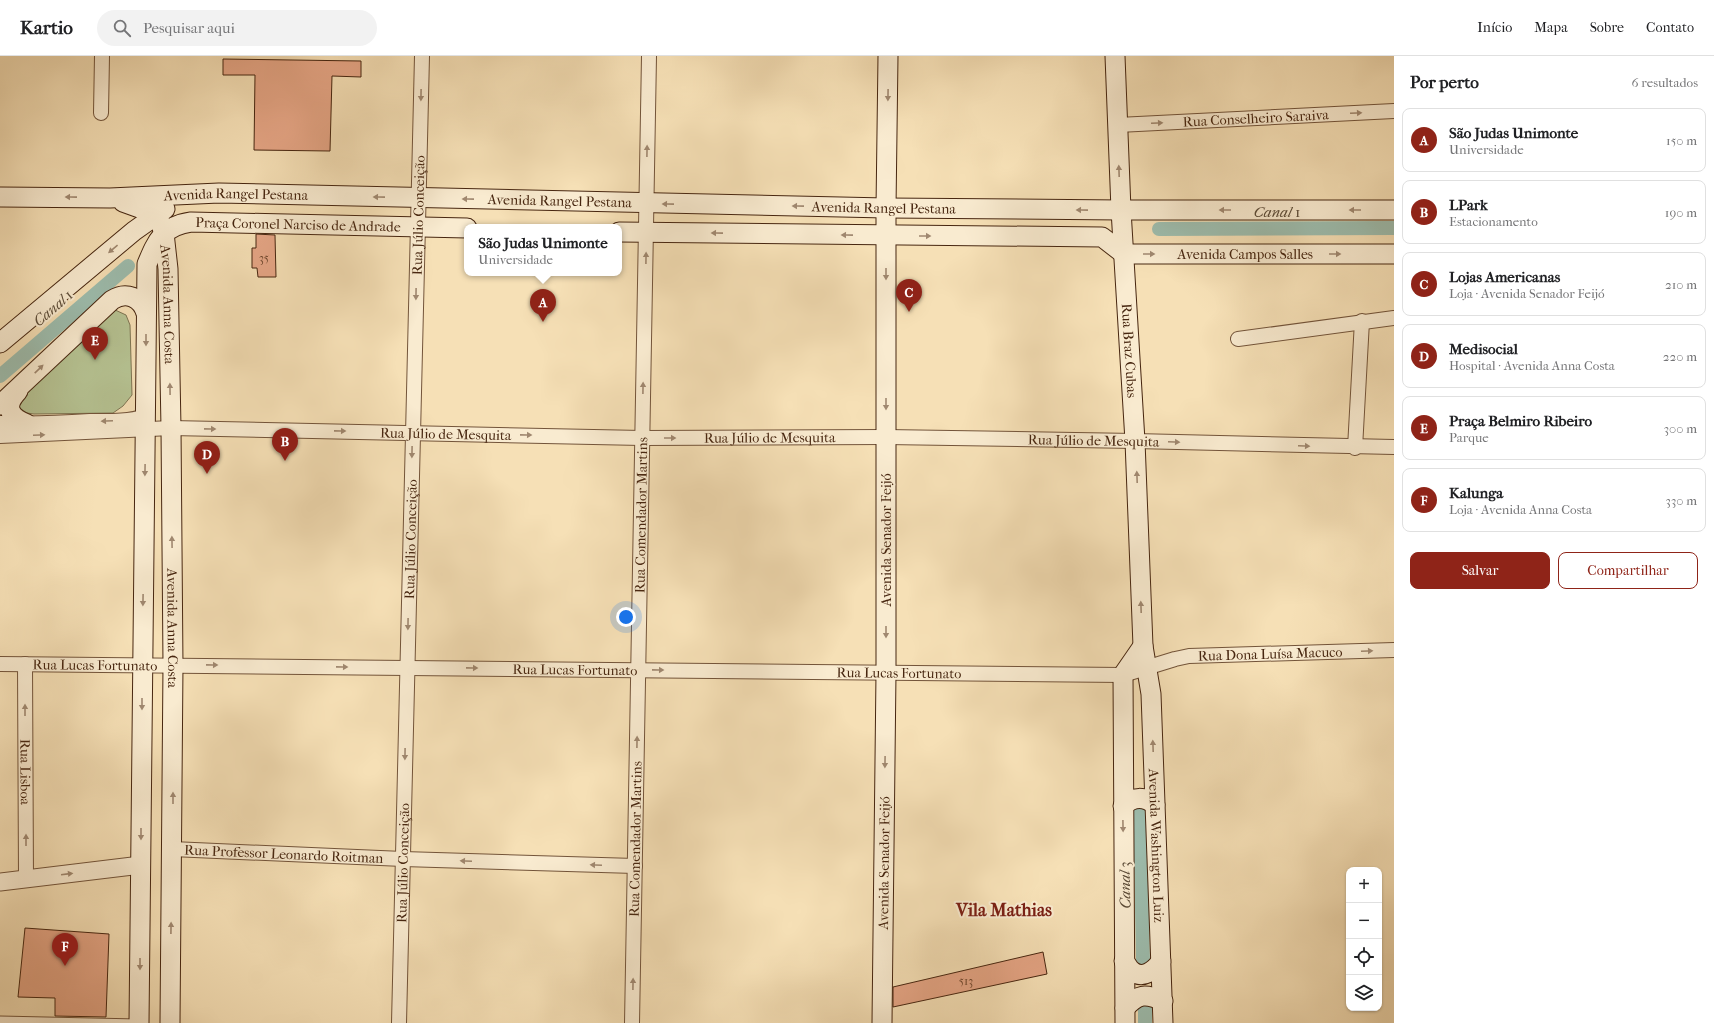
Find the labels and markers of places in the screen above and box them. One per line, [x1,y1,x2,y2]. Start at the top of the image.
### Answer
pin: C [896,279,922,312]
pin: A [530,289,556,322]
pin: E [82,327,108,360]
pin: B [272,428,298,461]
pin: D [194,441,220,474]
pin: F [52,933,78,966]

